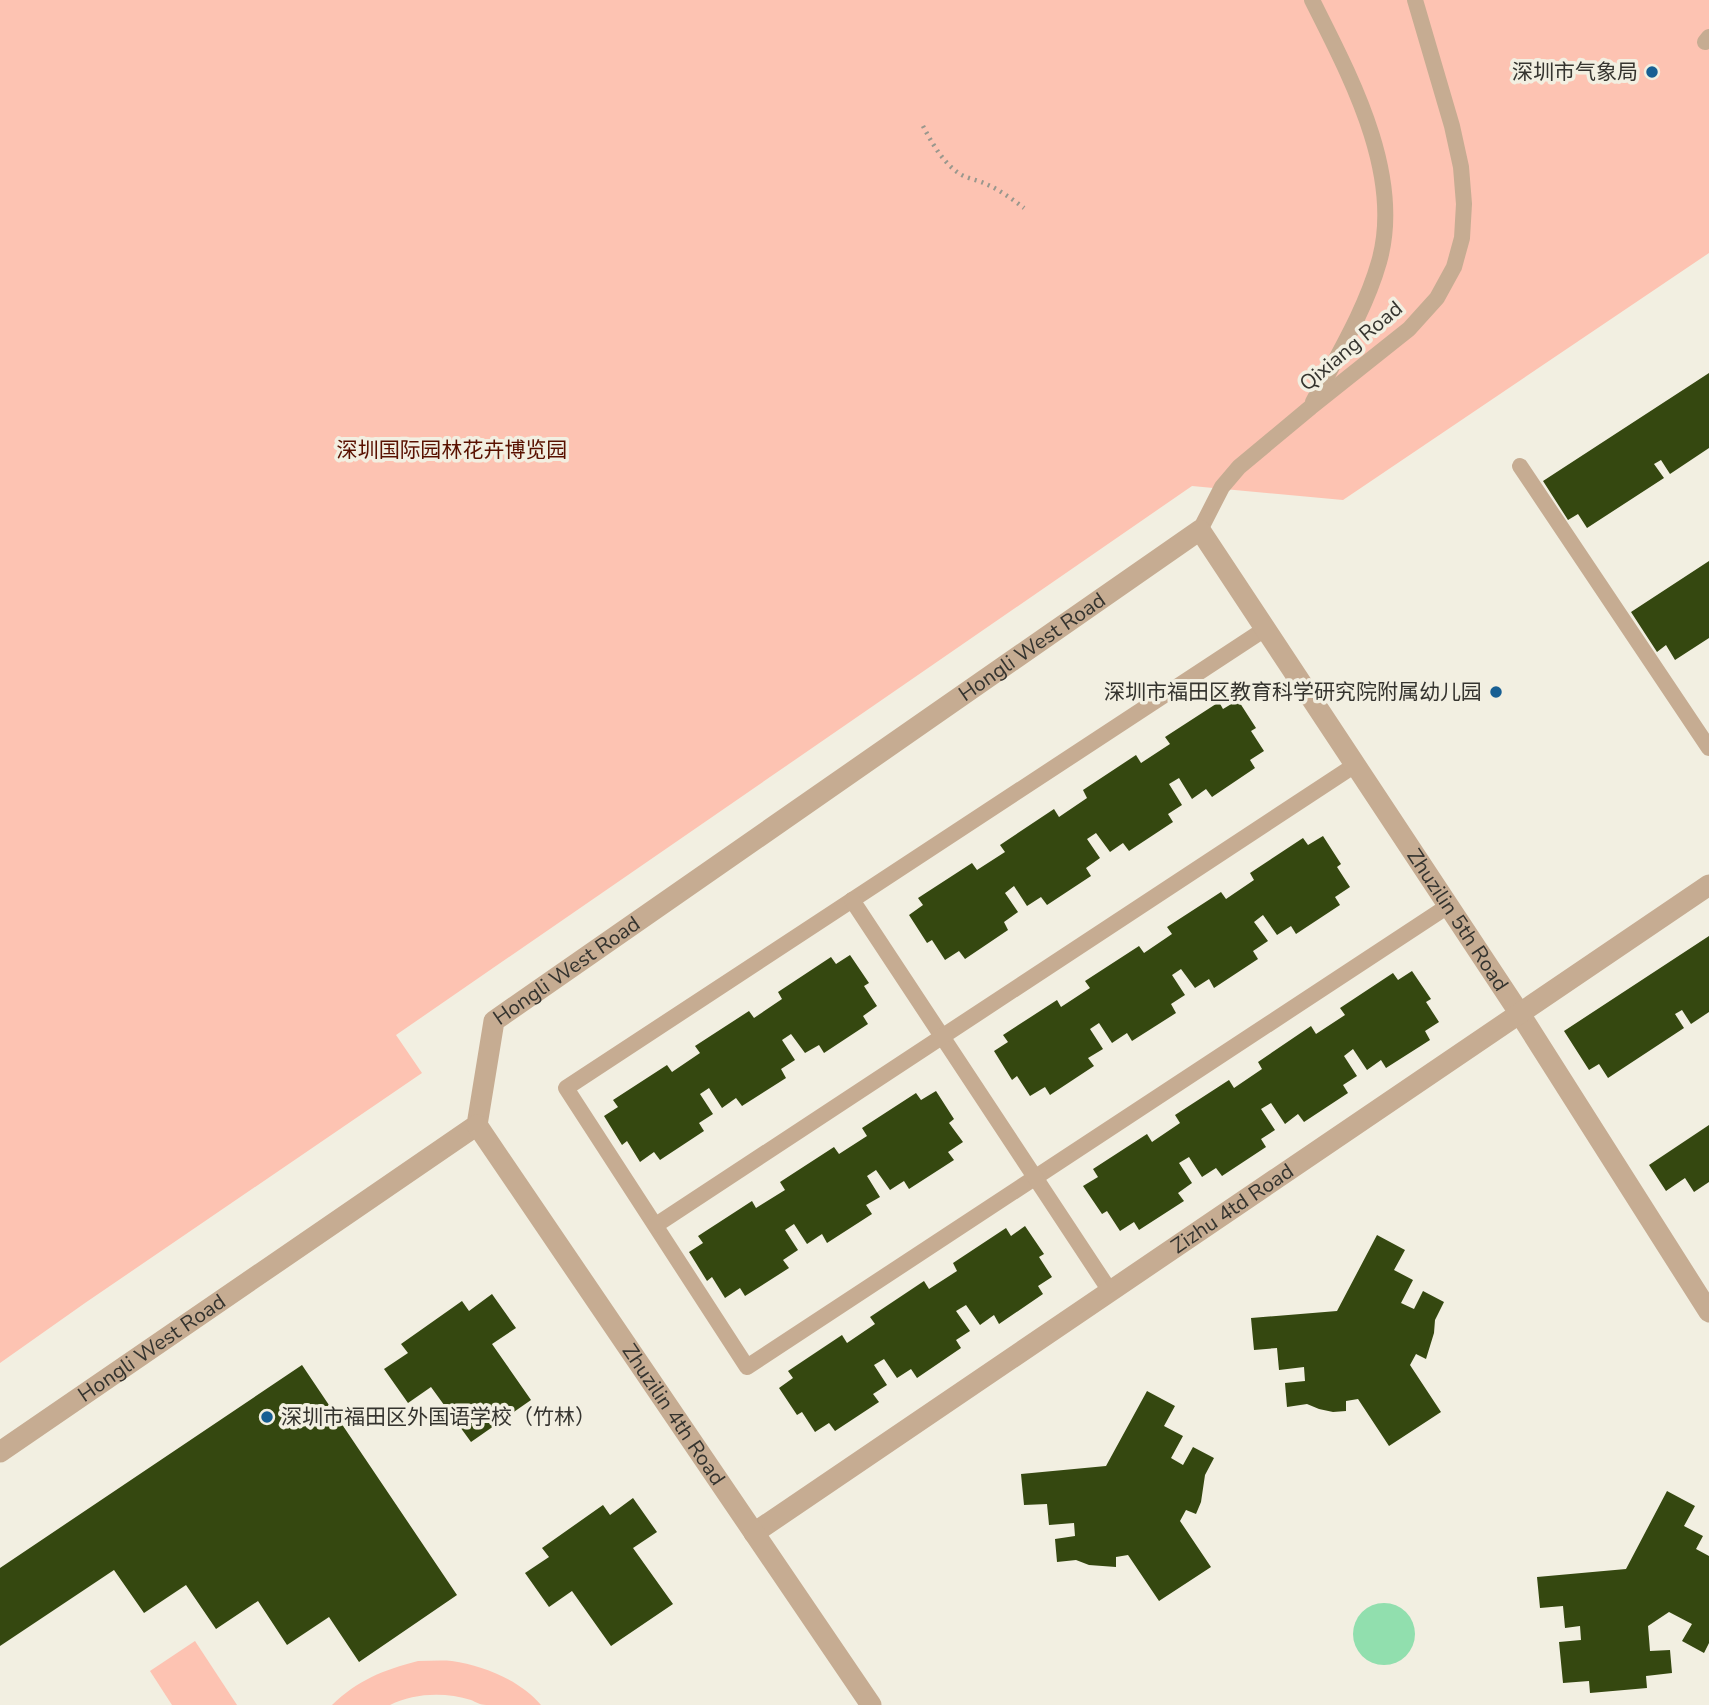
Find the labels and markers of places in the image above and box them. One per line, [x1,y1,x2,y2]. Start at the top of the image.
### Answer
place label: 深圳市气象局 [1512,58,1638,86]
marker: 深圳市气象局 [1644,64,1660,80]
place label: 深圳市福田区教育科学研究院附属幼儿园 [1104,678,1482,706]
marker: 深圳市福田区教育科学研究院附属幼儿园 [1488,684,1504,700]
place label: 深圳市福田区外国语学校（竹林） [281,1403,596,1431]
marker: 深圳市福田区外国语学校（竹林） [259,1409,275,1425]

